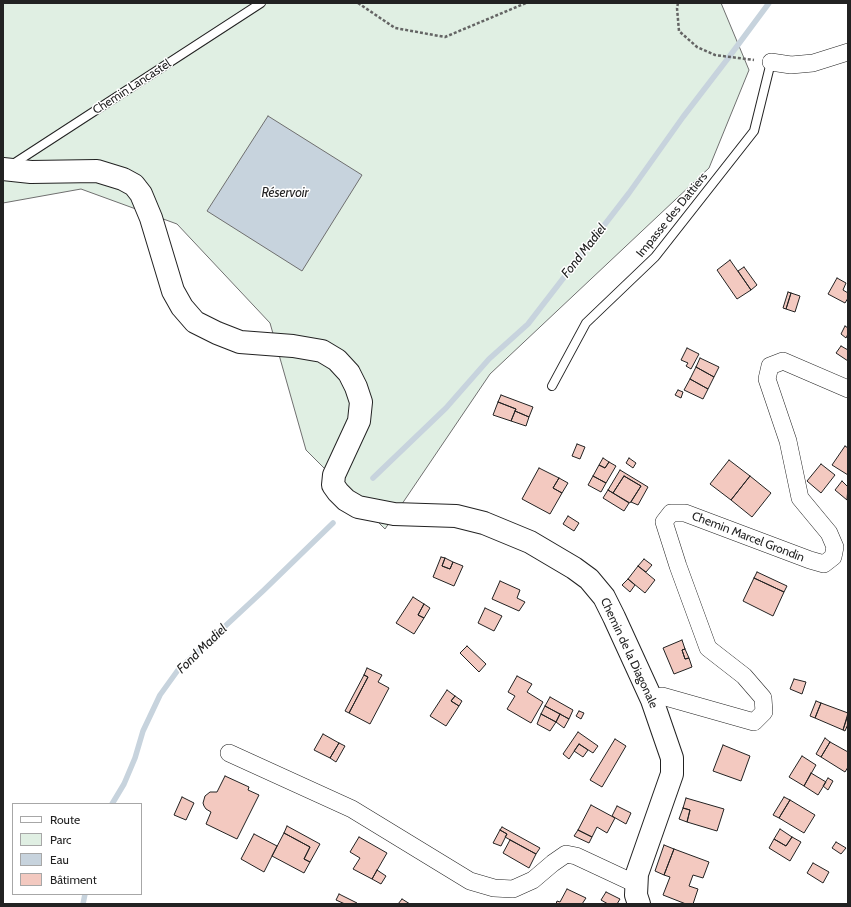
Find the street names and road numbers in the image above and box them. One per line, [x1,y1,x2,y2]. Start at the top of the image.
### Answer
street label: Chemin Lancastel [90,56,174,118]
street label: Impasse des Dattiers [633,170,711,260]
street label: Chemin Marcel Grondin [690,509,806,565]
street label: Chemin de la Diagonale [597,595,661,711]

